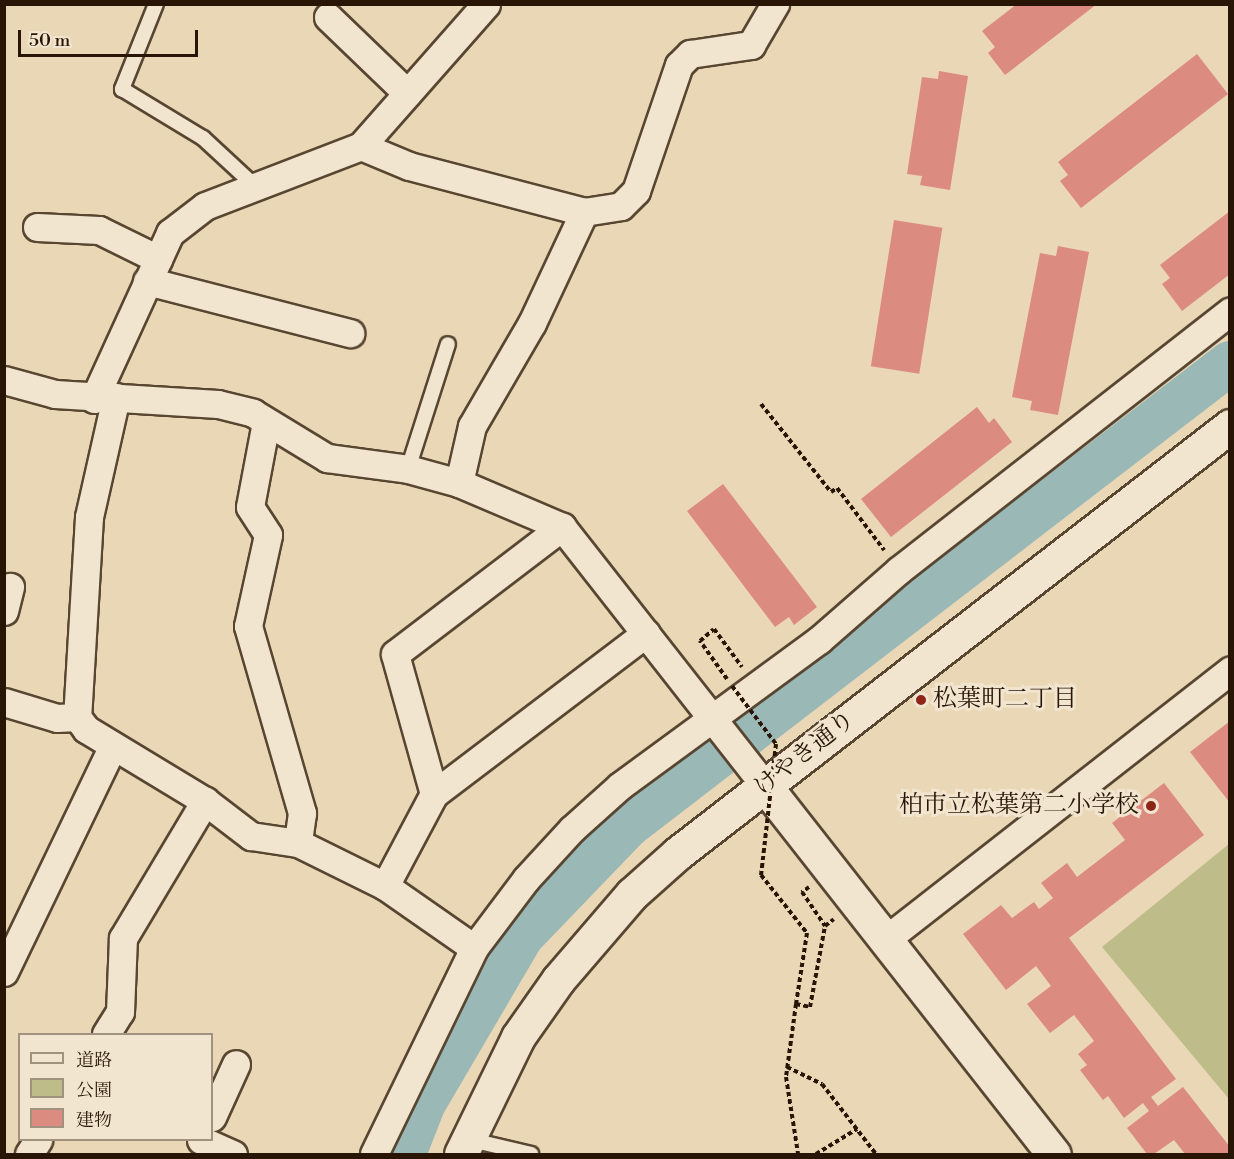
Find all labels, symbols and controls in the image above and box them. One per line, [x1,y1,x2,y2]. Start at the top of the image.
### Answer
scale bar [21,18,201,56]
text: 50 m [29,29,70,52]
place label: 松葉町二丁目 [933,686,1077,714]
marker: 松葉町二丁目 [914,693,928,707]
street label: けやき通り [749,706,861,802]
place label: 柏市立松葉第二小学校 [899,792,1139,820]
marker: 柏市立松葉第二小学校 [1144,799,1158,813]
legend [18,1033,213,1141]
text: 道路 [76,1049,112,1072]
text: 公園 [76,1079,112,1102]
text: 建物 [76,1109,112,1132]

